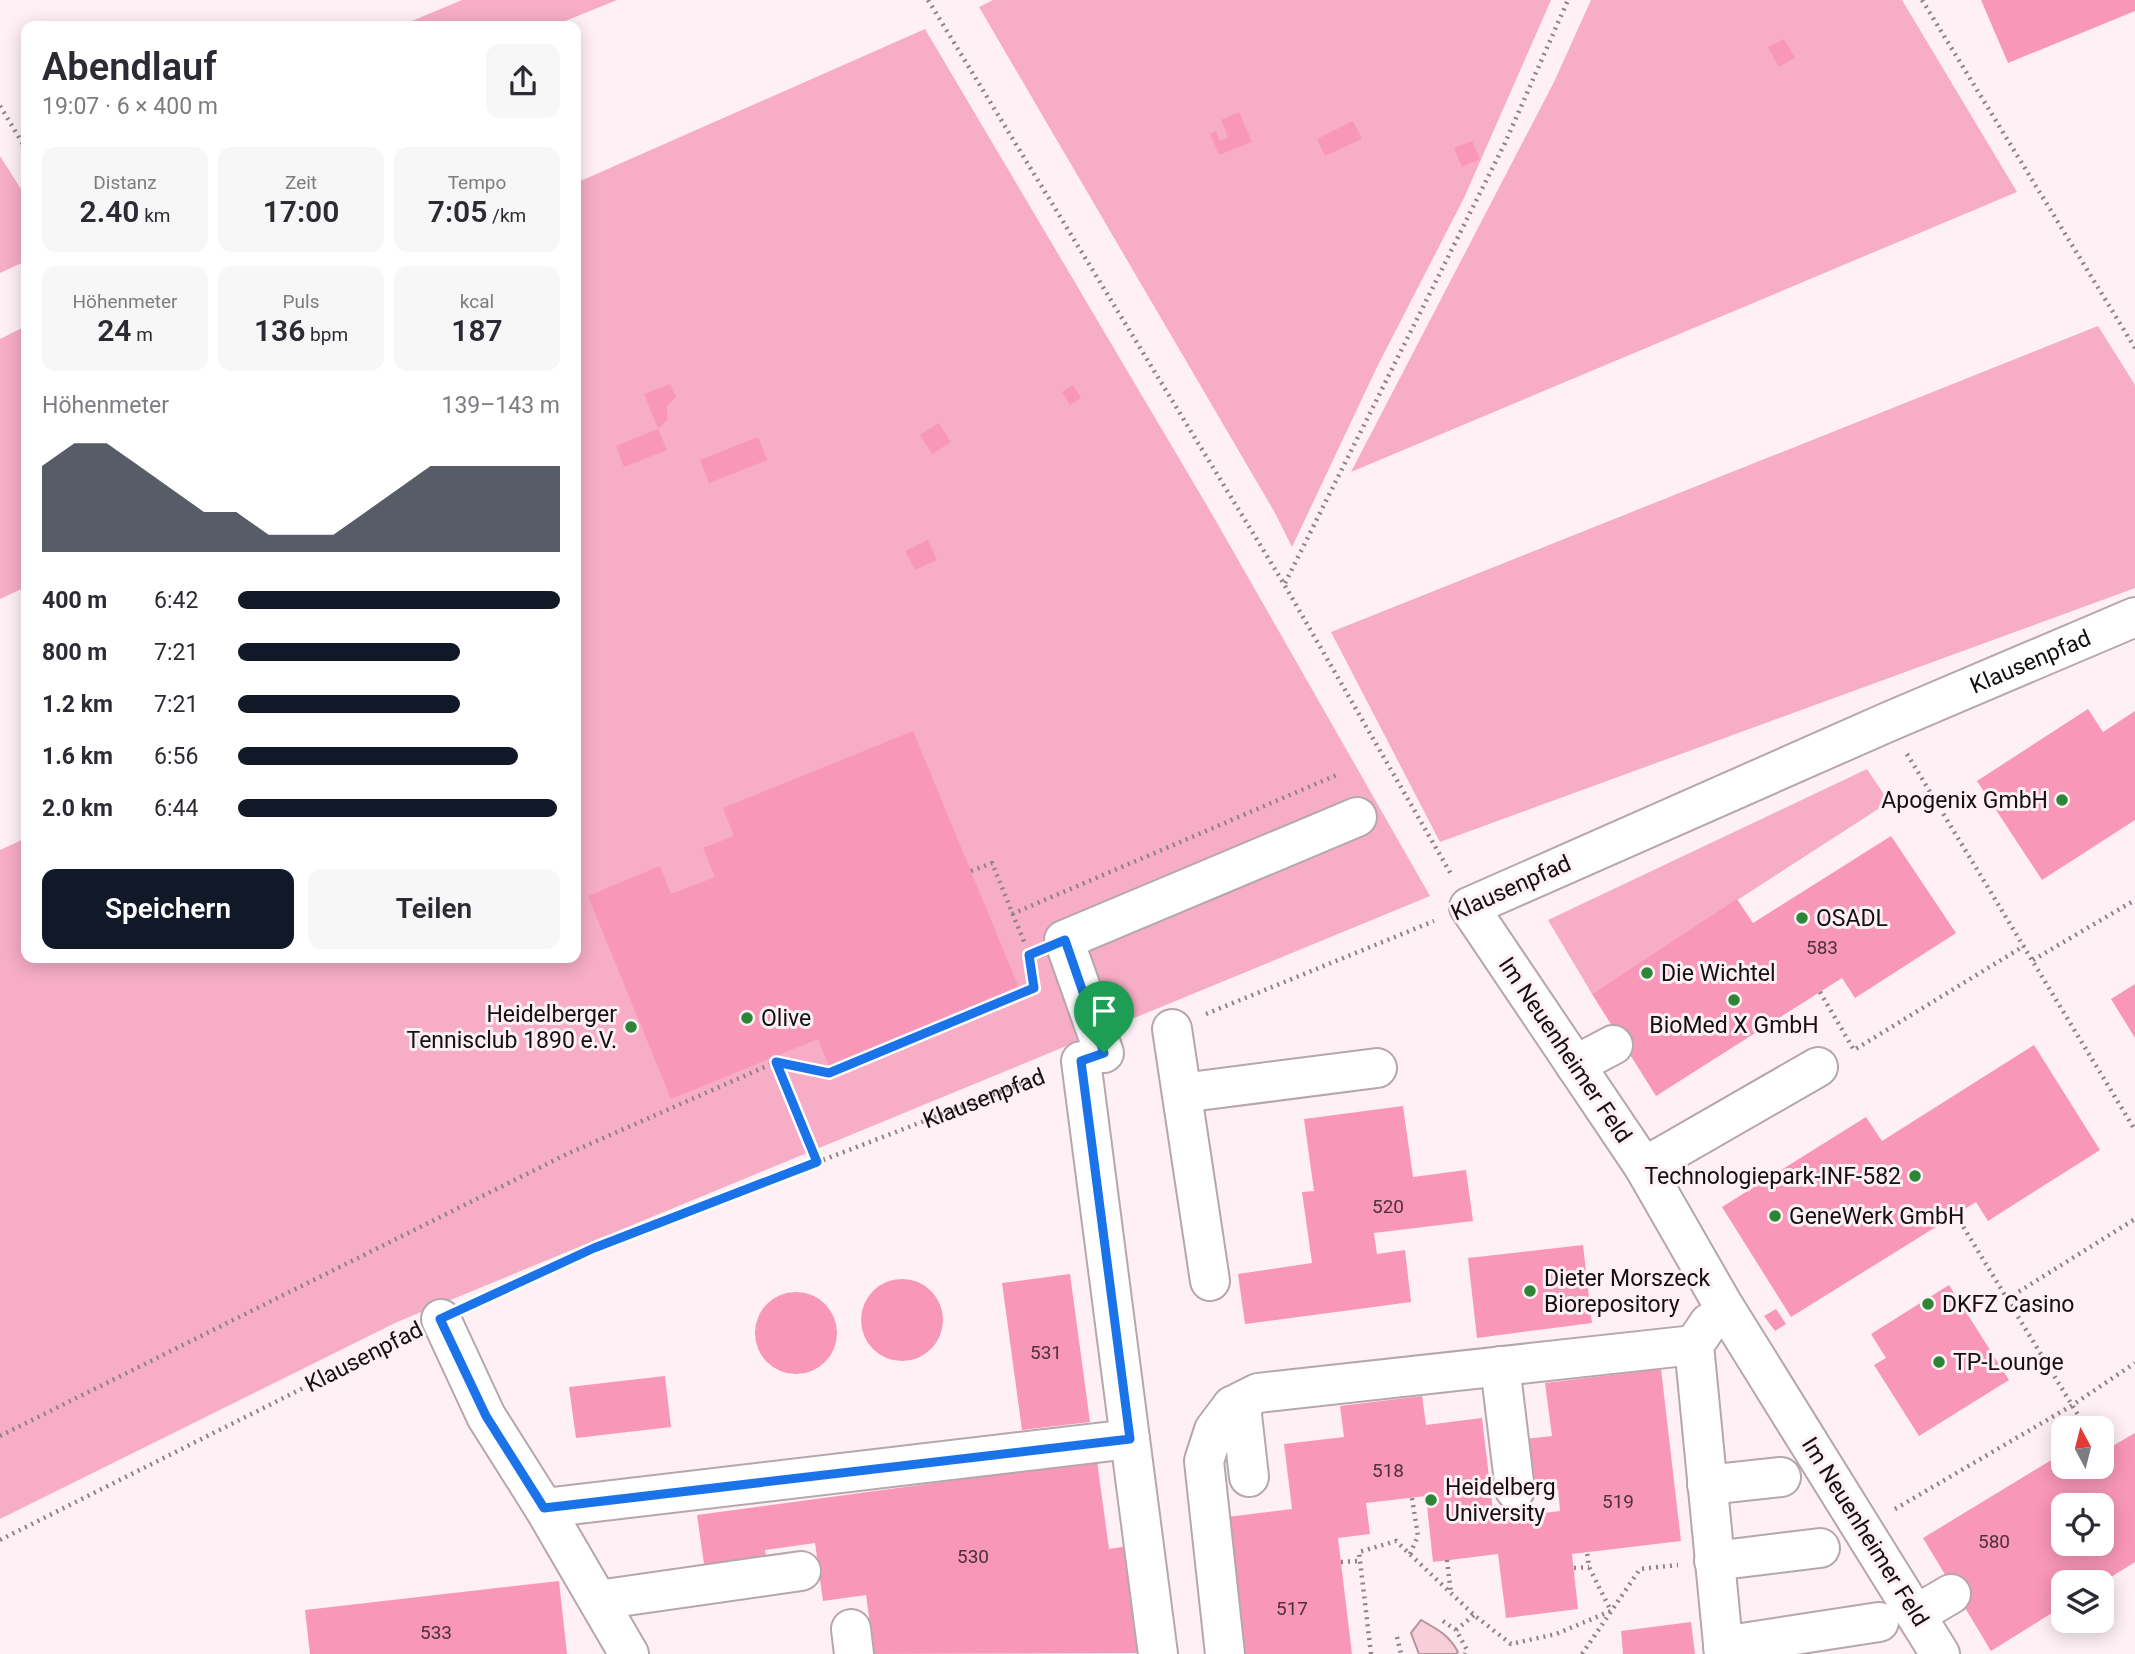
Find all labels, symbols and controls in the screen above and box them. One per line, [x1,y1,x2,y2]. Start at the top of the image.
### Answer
button: share [486,44,560,118]
text: Abendlauf [42,45,217,89]
text: 19:07 · 6 × 400 m [42,93,218,120]
text: Distanz [93,171,157,194]
text: Zeit [285,171,317,194]
text: Tempo [448,171,506,194]
text: 2.40 [80,194,139,229]
text: 17:00 [263,194,339,229]
text: 7:05 [428,194,487,229]
text: km [139,204,170,227]
text: /km [487,204,526,227]
text: Höhenmeter [73,290,177,313]
text: Puls [283,290,319,313]
text: kcal [460,290,494,313]
text: 24 [97,313,131,348]
text: 136 [254,313,305,348]
text: 187 [451,313,503,348]
text: m [131,323,153,346]
text: bpm [305,323,348,346]
text: Höhenmeter [42,392,169,419]
text: 139–143 m [441,392,560,419]
text: 400 m [42,587,107,614]
text: 6:42 [154,587,198,614]
street label: Klausenpfad [1966,624,2095,699]
text: 800 m [42,639,107,666]
text: 7:21 [154,639,198,666]
text: 1.2 km [42,691,113,718]
text: 7:21 [154,691,198,718]
text: 1.6 km [42,743,113,770]
text: 6:56 [154,743,198,770]
place label: Apogenix GmbH [1881,787,2048,814]
marker: Apogenix GmbH [2054,792,2070,808]
text: 2.0 km [42,795,113,822]
text: 6:44 [154,795,198,822]
street label: Klausenpfad [1447,850,1575,926]
button: Speichern [42,869,294,949]
button: Teilen [308,869,560,949]
place label: OSADL [1816,905,1888,932]
marker: OSADL [1794,910,1810,926]
house number: 583 [1806,936,1838,959]
street label: Im Neuenheimer Feld [1493,952,1637,1148]
place label: Die Wichtel [1661,960,1776,987]
marker: Die Wichtel [1639,965,1655,981]
pin [1074,981,1134,1053]
icon: arrive [1085,992,1123,1030]
marker: BioMed X GmbH [1726,992,1742,1008]
place label: Heidelberger Tennisclub 1890 e.V. [407,1001,617,1054]
place label: Olive [761,1005,811,1032]
marker: Olive [739,1010,755,1026]
place label: BioMed X GmbH [1649,1012,1819,1039]
marker: Heidelberger Tennisclub 1890 e.V. [623,1019,639,1035]
street label: Klausenpfad [919,1063,1049,1134]
place label: Technologiepark-INF-582 [1645,1163,1901,1190]
marker: Technologiepark-INF-582 [1907,1168,1923,1184]
house number: 520 [1372,1195,1404,1218]
place label: GeneWerk GmbH [1789,1203,1964,1230]
marker: GeneWerk GmbH [1767,1208,1783,1224]
place label: Dieter Morszeck Biorepository [1544,1265,1710,1318]
marker: Dieter Morszeck Biorepository [1522,1283,1538,1299]
place label: DKFZ Casino [1942,1291,2075,1318]
marker: DKFZ Casino [1920,1296,1936,1312]
street label: Klausenpfad [301,1316,427,1398]
house number: 531 [1030,1341,1062,1364]
place label: TP-Lounge [1953,1349,2064,1376]
marker: TP-Lounge [1931,1354,1947,1370]
north arrow [2051,1416,2114,1479]
map controls [2051,1416,2114,1633]
street label: Im Neuenheimer Feld [1796,1432,1934,1632]
house number: 518 [1372,1459,1404,1482]
place label: Heidelberg University [1445,1474,1556,1527]
house number: 519 [1602,1490,1634,1513]
marker: Heidelberg University [1423,1492,1439,1508]
button: locate [2051,1493,2114,1556]
house number: 580 [1978,1530,2010,1553]
house number: 530 [957,1545,989,1568]
button: layers [2051,1570,2114,1633]
house number: 517 [1276,1597,1308,1620]
house number: 533 [420,1621,452,1644]

